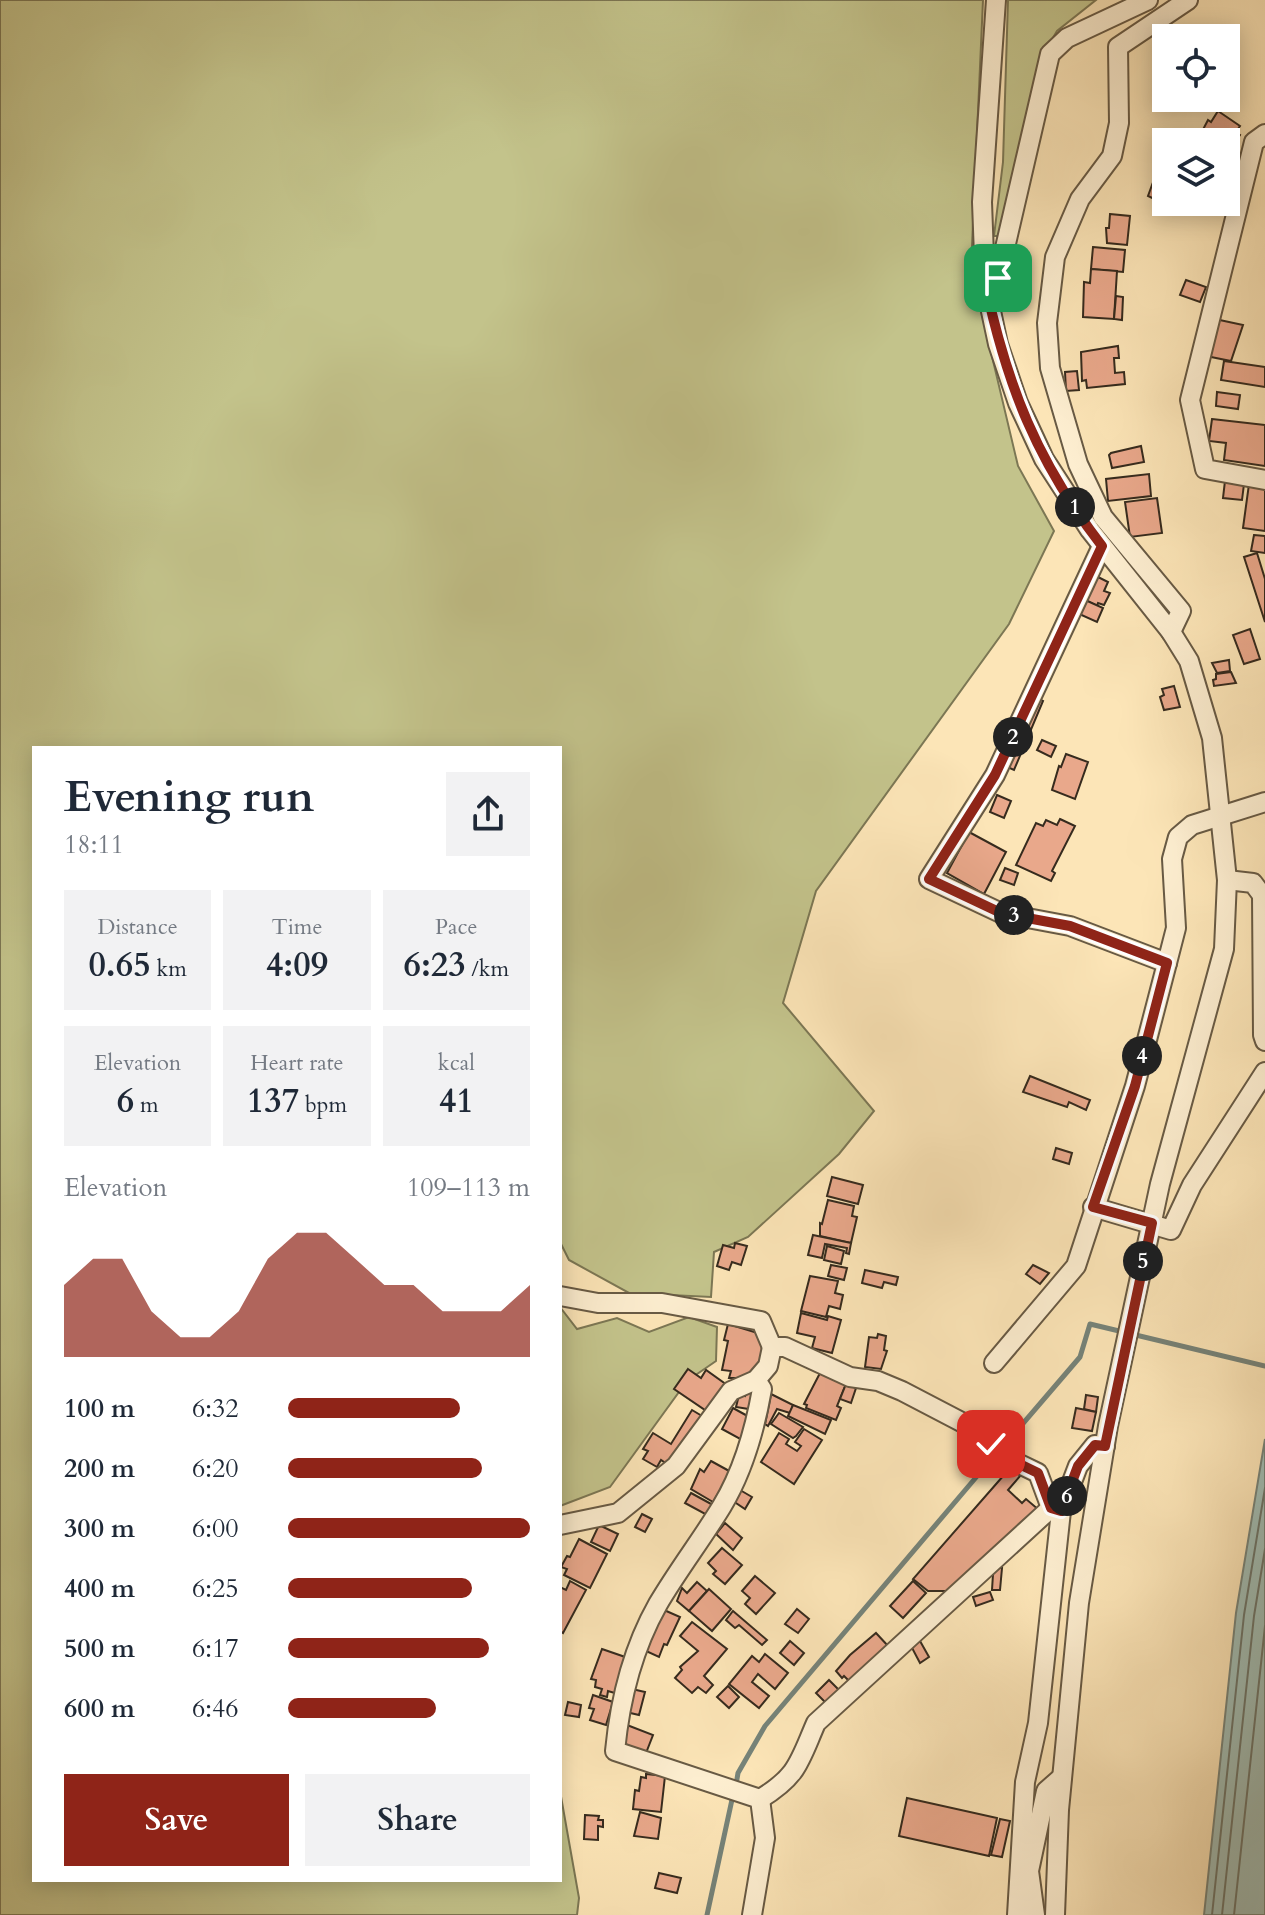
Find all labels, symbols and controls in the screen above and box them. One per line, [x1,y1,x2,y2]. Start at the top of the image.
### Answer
map controls [1152,24,1240,216]
button: locate [1152,24,1240,112]
button: layers [1152,128,1240,216]
pin [964,244,1032,312]
icon: arrive [976,256,1020,300]
pin: 1 [1055,487,1095,527]
text: 1 [1069,492,1081,522]
pin: 2 [993,717,1033,757]
text: 2 [1007,722,1019,752]
text: Evening run [64,767,314,827]
button: share [446,772,530,856]
text: 18:11 [64,827,124,862]
pin: 3 [994,895,1034,935]
text: 3 [1008,900,1020,930]
text: Distance [97,912,178,942]
text: Time [272,912,322,942]
text: Pace [435,912,478,942]
text: 0.65 [88,942,151,988]
text: 4:09 [266,942,328,988]
text: 6:23 [404,942,466,988]
text: km [151,954,187,984]
text: /km [466,954,509,984]
pin: 4 [1122,1036,1162,1076]
text: 4 [1136,1041,1148,1071]
text: Elevation [94,1048,181,1078]
text: Heart rate [250,1048,344,1078]
text: kcal [438,1048,475,1078]
text: 6 [117,1078,134,1124]
text: 137 [247,1078,299,1124]
text: 41 [439,1078,474,1124]
text: m [134,1090,159,1120]
text: bpm [299,1090,347,1120]
text: Elevation [64,1170,167,1205]
text: 109–113 m [407,1170,530,1205]
pin: 5 [1123,1241,1163,1281]
text: 5 [1137,1246,1149,1276]
text: 100 m [64,1391,135,1426]
text: 6:32 [192,1391,239,1426]
pin [957,1410,1025,1478]
icon: check [969,1422,1013,1466]
text: 200 m [64,1451,135,1486]
text: 6:20 [192,1451,239,1486]
pin: 6 [1047,1476,1087,1516]
text: 6 [1061,1481,1073,1511]
text: 300 m [64,1511,135,1546]
text: 6:00 [192,1511,239,1546]
text: 400 m [64,1571,135,1606]
text: 6:25 [192,1571,239,1606]
text: 500 m [64,1631,135,1666]
text: 6:17 [192,1631,239,1666]
text: 600 m [64,1691,135,1726]
text: 6:46 [192,1691,239,1726]
button: Save [64,1774,289,1866]
button: Share [305,1774,530,1866]

